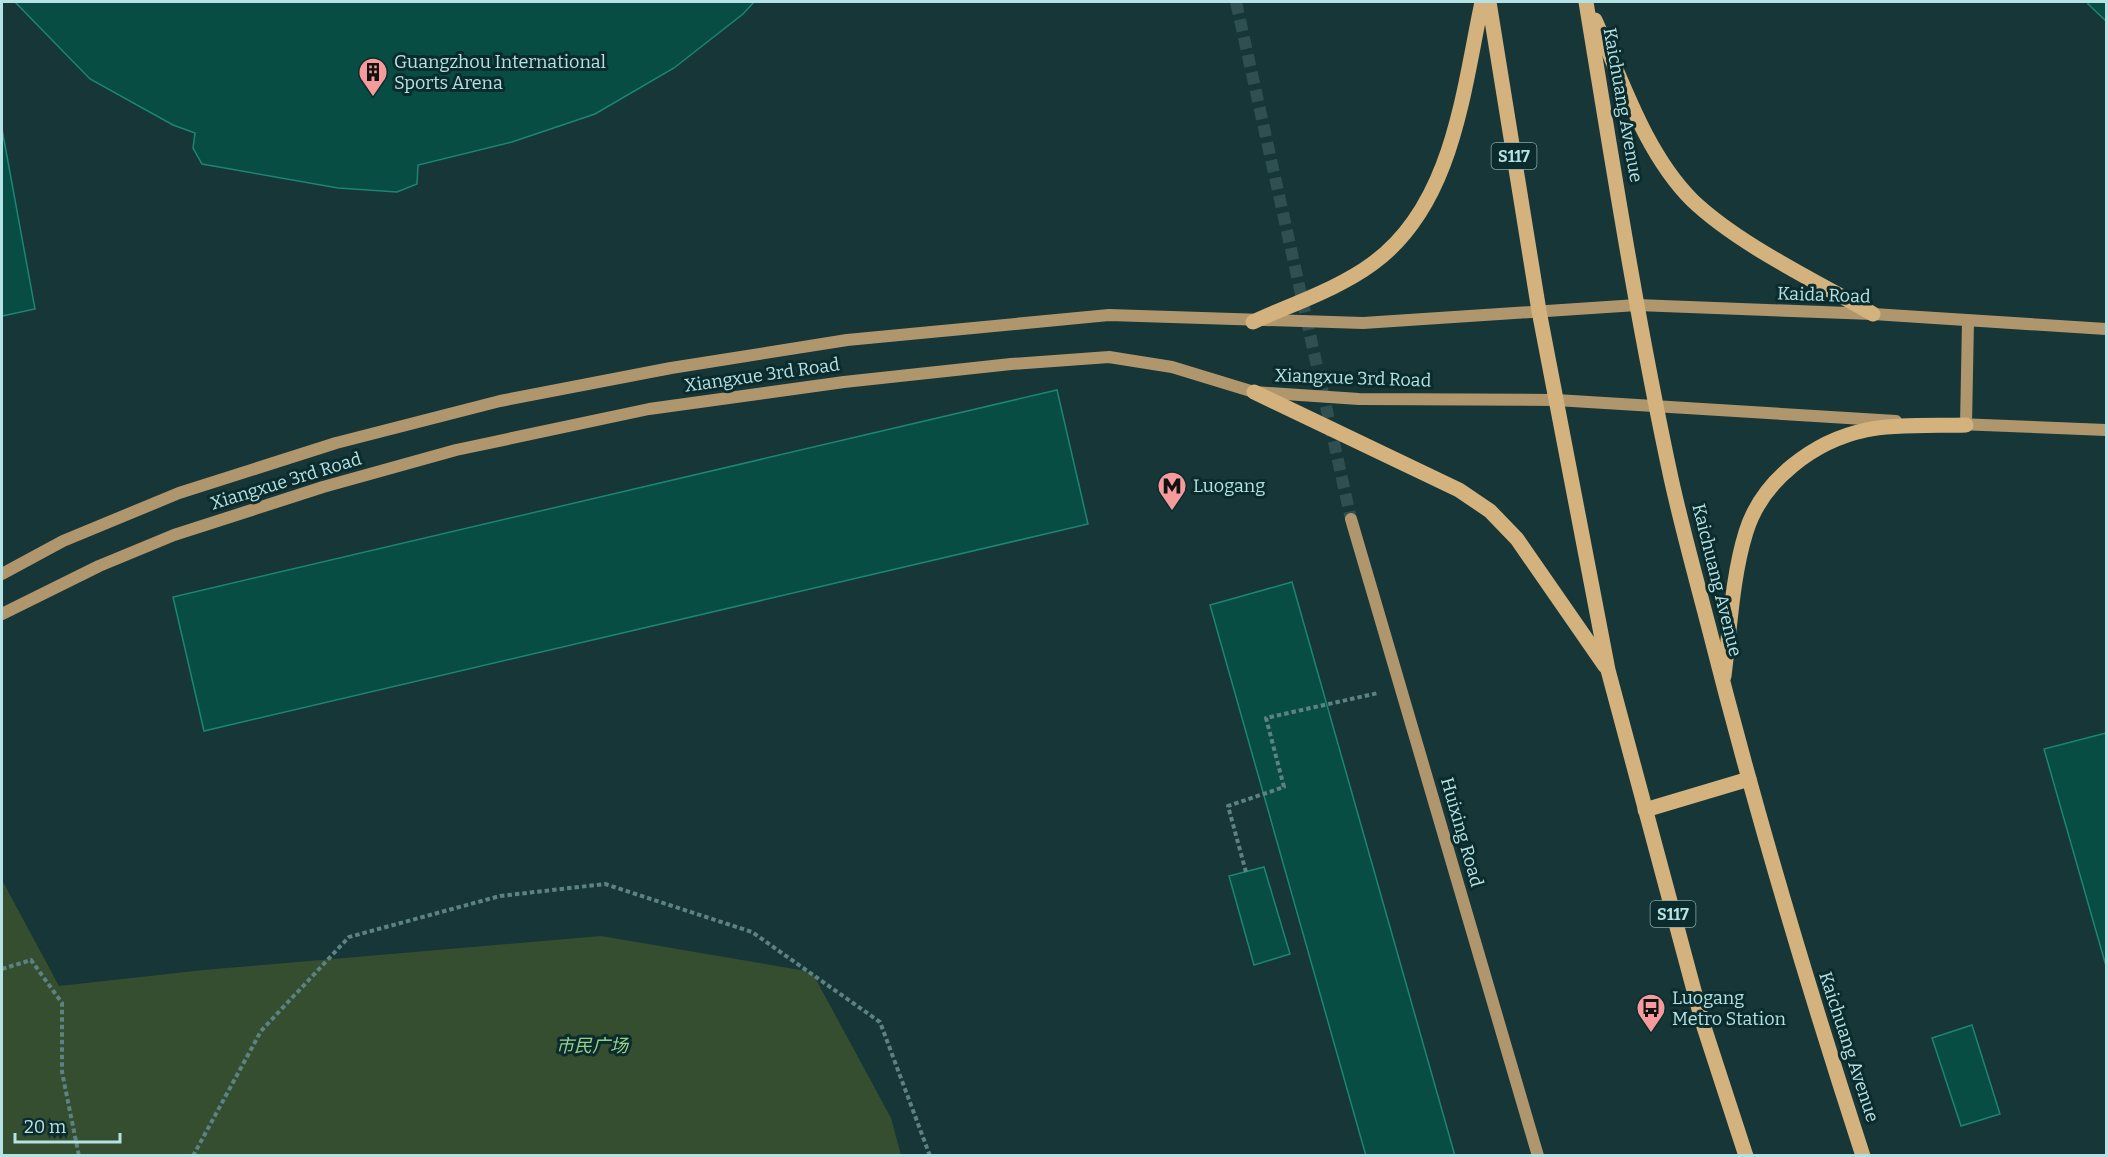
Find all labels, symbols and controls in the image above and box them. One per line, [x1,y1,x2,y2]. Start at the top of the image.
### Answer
street label: Kaichuang Avenue [1599,26,1647,184]
place label: Guangzhou International Sports Arena [394,51,606,94]
building icon: Guangzhou International Sports Arena [357,56,389,98]
road number: S117 [1492,143,1537,169]
street label: Kaida Road [1777,282,1871,308]
street label: Xiangxue 3rd Road [683,353,841,397]
street label: Xiangxue 3rd Road [1274,364,1432,392]
street label: Xiangxue 3rd Road [208,447,364,514]
metro station icon: Luogang [1156,470,1188,512]
place label: Luogang [1193,475,1265,497]
street label: Kaichuang Avenue [1687,501,1747,659]
street label: Huixing Road [1436,775,1488,890]
road number: S117 [1650,901,1696,927]
street label: Kaichuang Avenue [1814,969,1884,1125]
place label: Luogang Metro Station [1672,987,1787,1030]
bus stop icon: Luogang Metro Station [1635,992,1667,1034]
park label: 市民广场 [556,1035,630,1057]
scale bar [15,1106,120,1144]
text: 20 m [24,1116,66,1138]

